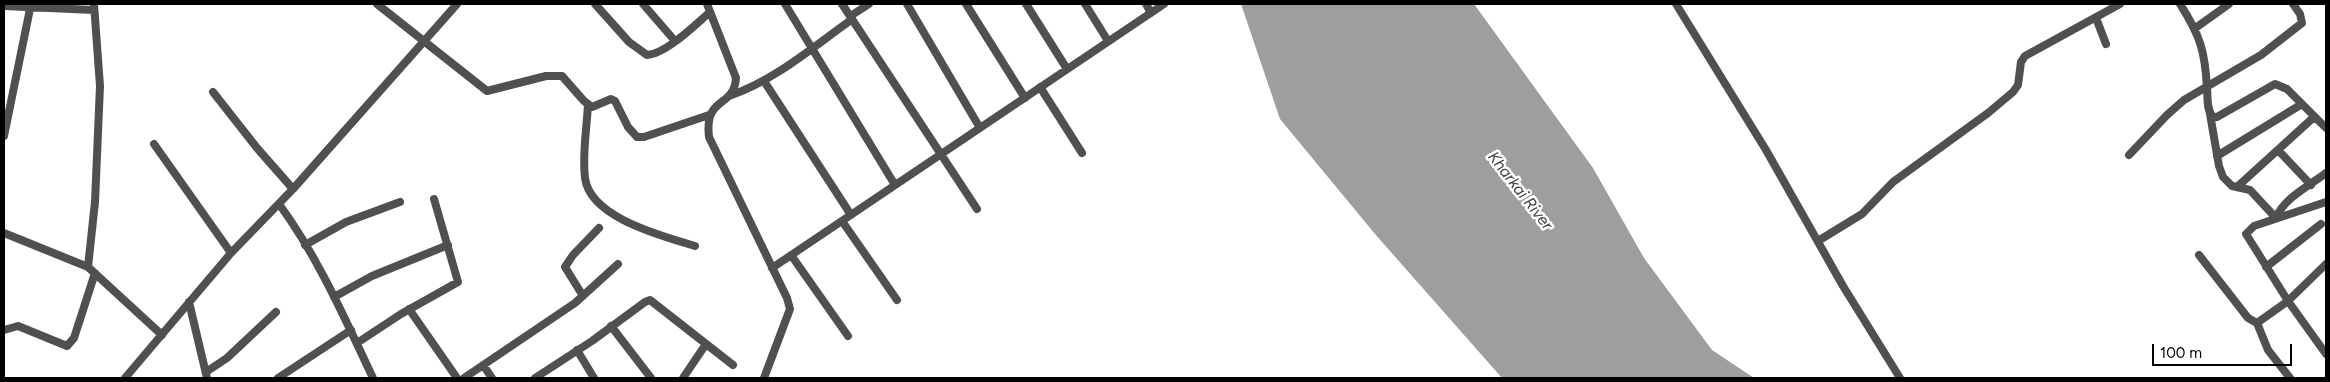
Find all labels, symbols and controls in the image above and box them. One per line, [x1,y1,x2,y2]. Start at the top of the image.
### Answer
water label: Kharkai River [1483,148,1557,234]
scale bar [2155,334,2295,366]
text: 100 m [2160,344,2202,362]

